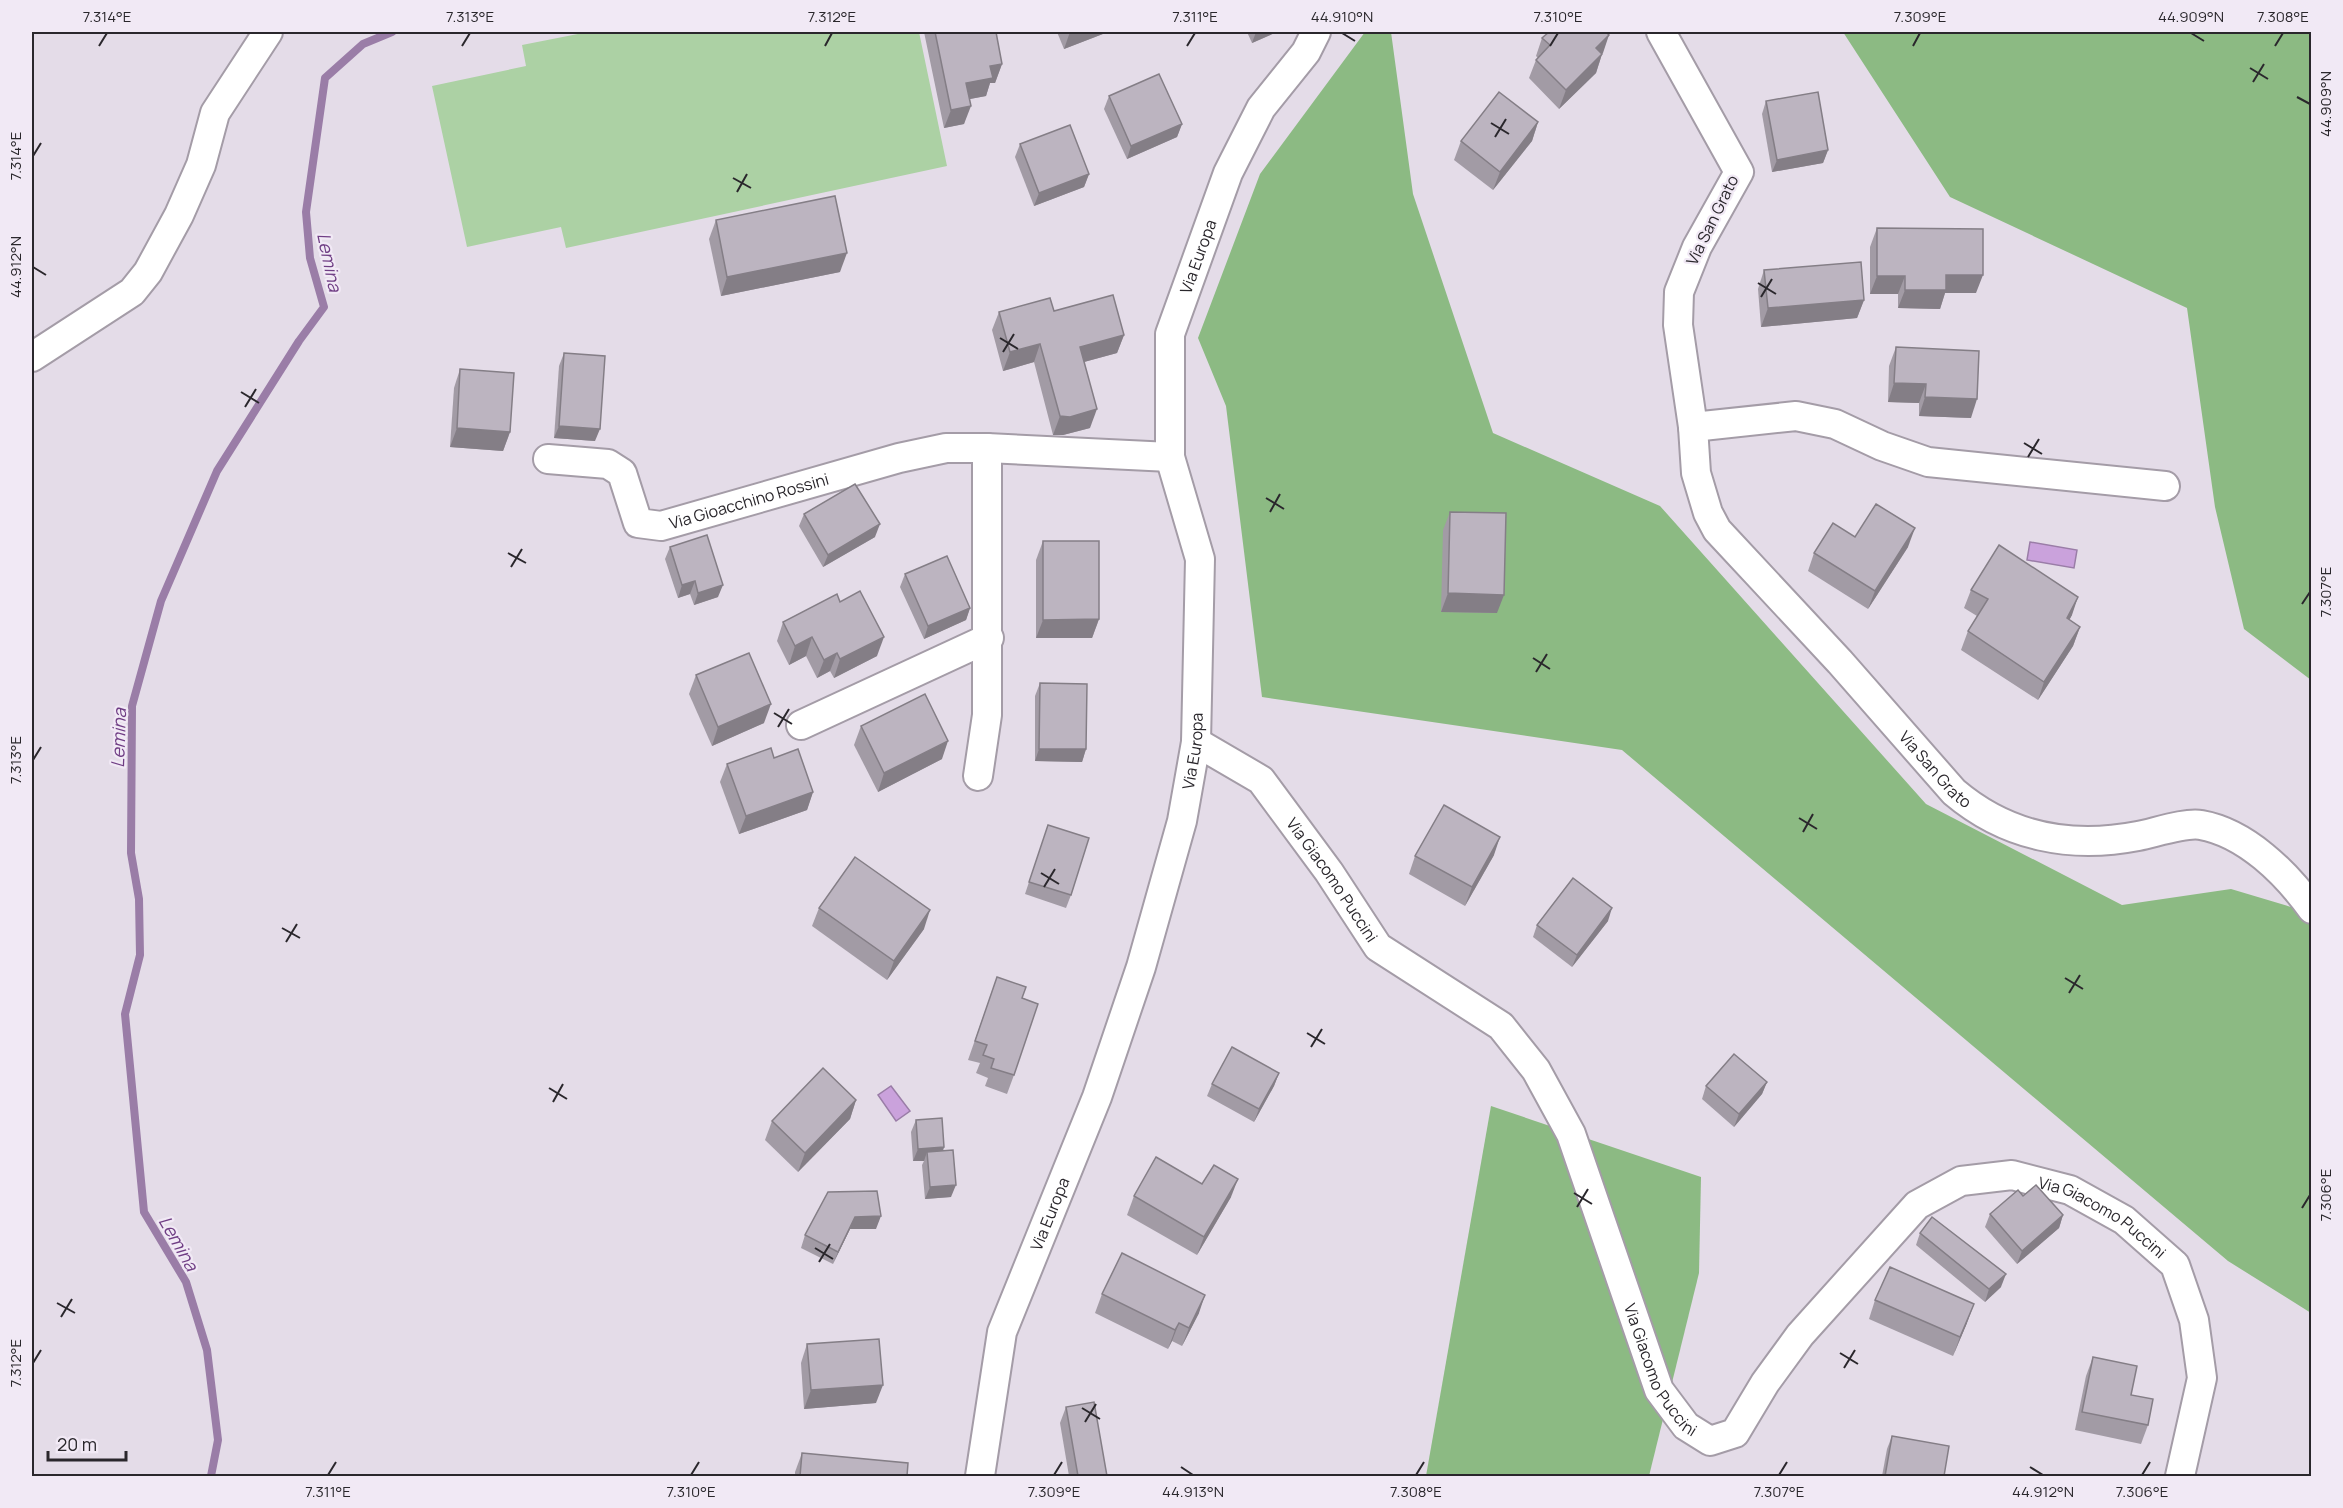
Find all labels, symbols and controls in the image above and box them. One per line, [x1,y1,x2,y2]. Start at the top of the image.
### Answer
text: 7.314°E [83,6,131,27]
text: 7.313°E [446,6,494,27]
text: 7.312°E [808,6,856,27]
text: 7.311°E [1172,6,1218,27]
text: 44.910°N [1311,6,1373,27]
text: 7.310°E [1534,6,1582,27]
text: 7.309°E [1894,6,1946,27]
text: 44.909°N [2158,6,2224,27]
text: 7.308°E [2257,6,2309,27]
text: 44.909°N [2315,71,2336,137]
text: 7.314°E [5,132,26,180]
street label: Via San Grato [1681,171,1743,269]
street label: Via Europa [1174,216,1221,297]
water label: Lemina [312,230,348,295]
text: 44.912°N [5,236,26,298]
street label: Via Gioacchino Rossini [667,468,831,534]
text: 7.307°E [2315,567,2336,617]
water label: Lemina [105,707,131,768]
street label: Via Europa [1177,712,1208,791]
street label: Via San Grato [1894,726,1976,813]
text: 7.313°E [5,736,26,784]
street label: Via Giacomo Puccini [1281,813,1383,946]
text: 7.306°E [2315,1169,2336,1221]
street label: Via Giacomo Puccini [2036,1171,2171,1263]
street label: Via Europa [1025,1174,1074,1254]
water label: Lemina [154,1211,205,1276]
street label: Via Giacomo Puccini [1619,1301,1701,1441]
text: 7.312°E [5,1339,26,1387]
scale bar [48,1424,126,1462]
text: 20 m [57,1432,97,1456]
text: 7.311°E [305,1481,351,1502]
text: 7.310°E [667,1481,715,1502]
text: 7.309°E [1028,1481,1080,1502]
text: 44.913°N [1162,1481,1224,1502]
text: 7.308°E [1390,1481,1442,1502]
text: 7.307°E [1754,1481,1804,1502]
text: 44.912°N [2012,1481,2074,1502]
text: 7.306°E [2116,1481,2168,1502]

